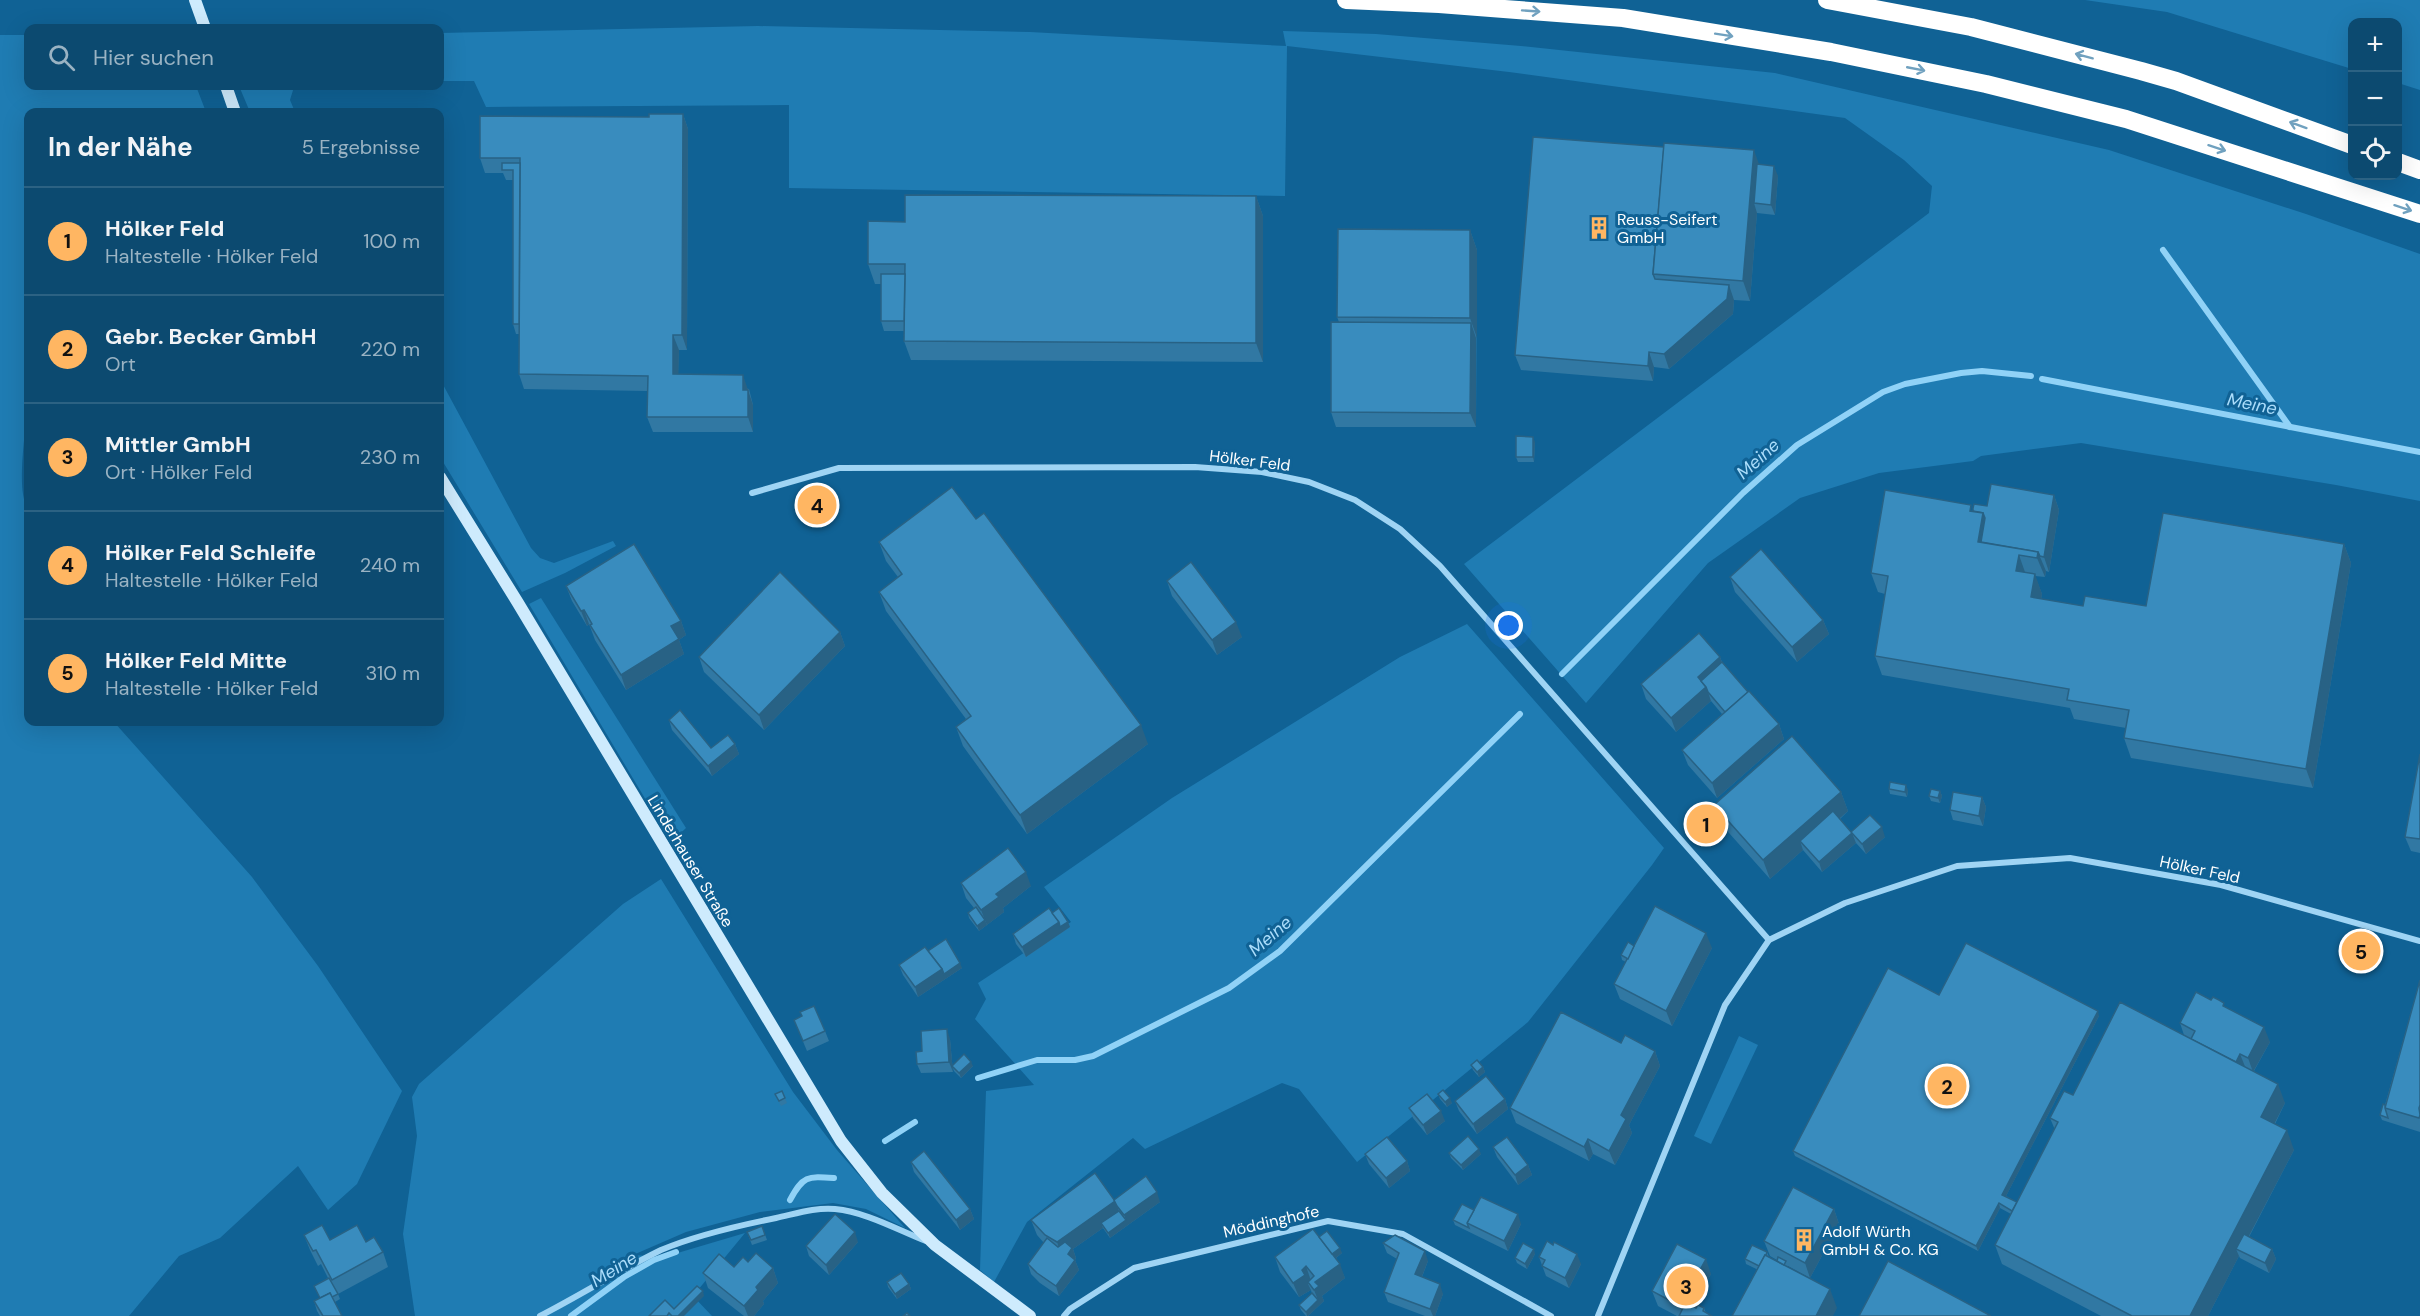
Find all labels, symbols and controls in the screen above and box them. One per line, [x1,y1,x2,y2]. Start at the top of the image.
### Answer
one-way arrow [1520,6,1540,17]
map controls [2348,18,2402,180]
button: + [2348,18,2402,72]
search box [24,24,444,90]
one-way arrow [1714,29,1733,40]
icon: search [45,41,78,74]
text: Hier suchen [93,43,214,72]
one-way arrow [2075,50,2094,62]
one-way arrow [1906,64,1925,75]
button: − [2348,72,2402,126]
one-way arrow [2289,119,2307,130]
button: locate [2348,126,2402,180]
text: In der Nähe [48,130,193,164]
text: 5 Ergebnisse [302,134,420,160]
one-way arrow [2207,143,2226,154]
one-way arrow [2393,203,2412,214]
place label: Reuss-Seifert GmbH [1617,209,1718,248]
text: Hölker Feld [105,214,224,243]
building icon: Reuss-Seifert GmbH [1586,215,1612,241]
text: 1 [64,228,71,254]
text: 100 m [363,228,420,254]
text: Haltestelle · Hölker Feld [105,243,318,269]
text: Gebr. Becker GmbH [105,322,316,351]
text: 2 [62,336,73,362]
text: 220 m [360,336,420,362]
text: Ort [105,351,136,377]
water label: Meine [2225,387,2279,421]
text: Mittler GmbH [105,430,251,459]
water label: Meine [1731,433,1785,485]
text: 3 [61,444,74,470]
text: 230 m [360,444,420,470]
street label: Hölker Feld [1208,445,1292,476]
text: Ort · Hölker Feld [105,459,252,485]
pin: 4 [798,482,836,528]
text: Hölker Feld Schleife [105,538,316,567]
text: 4 [61,552,74,578]
text: 240 m [360,552,420,578]
text: Haltestelle · Hölker Feld [105,567,318,593]
your location [1494,611,1523,640]
text: Hölker Feld Mitte [105,646,287,675]
text: 5 [61,660,74,686]
text: 310 m [365,660,420,686]
text: Haltestelle · Hölker Feld [105,675,318,701]
street label: Linderhauser Straße [643,791,738,931]
pin: 1 [1686,802,1726,846]
street label: Hölker Feld [2158,851,2242,888]
water label: Meine [1243,910,1297,962]
pin: 5 [2342,928,2380,974]
pin: 2 [1928,1064,1966,1108]
street label: Möddinghofe [1221,1200,1321,1243]
place label: Adolf Würth GmbH & Co. KG [1822,1221,1939,1260]
building icon: Adolf Würth GmbH & Co. KG [1791,1227,1817,1253]
water label: Meine [586,1245,642,1293]
pin: 3 [1666,1264,1706,1308]

